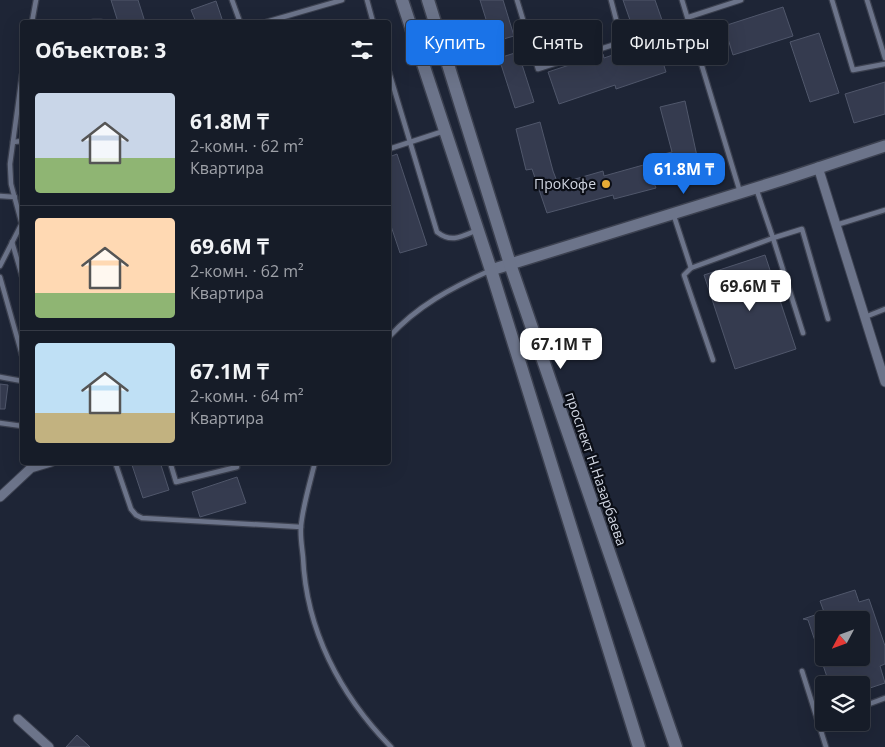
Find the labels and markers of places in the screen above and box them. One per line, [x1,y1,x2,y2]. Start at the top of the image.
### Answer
pin: 61.8M ₸ [638,152,730,195]
place label: ПроКофе [534,174,596,193]
marker: ПроКофе [600,178,612,190]
pin: 69.6M ₸ [704,270,796,312]
pin: 67.1M ₸ [515,328,607,370]

